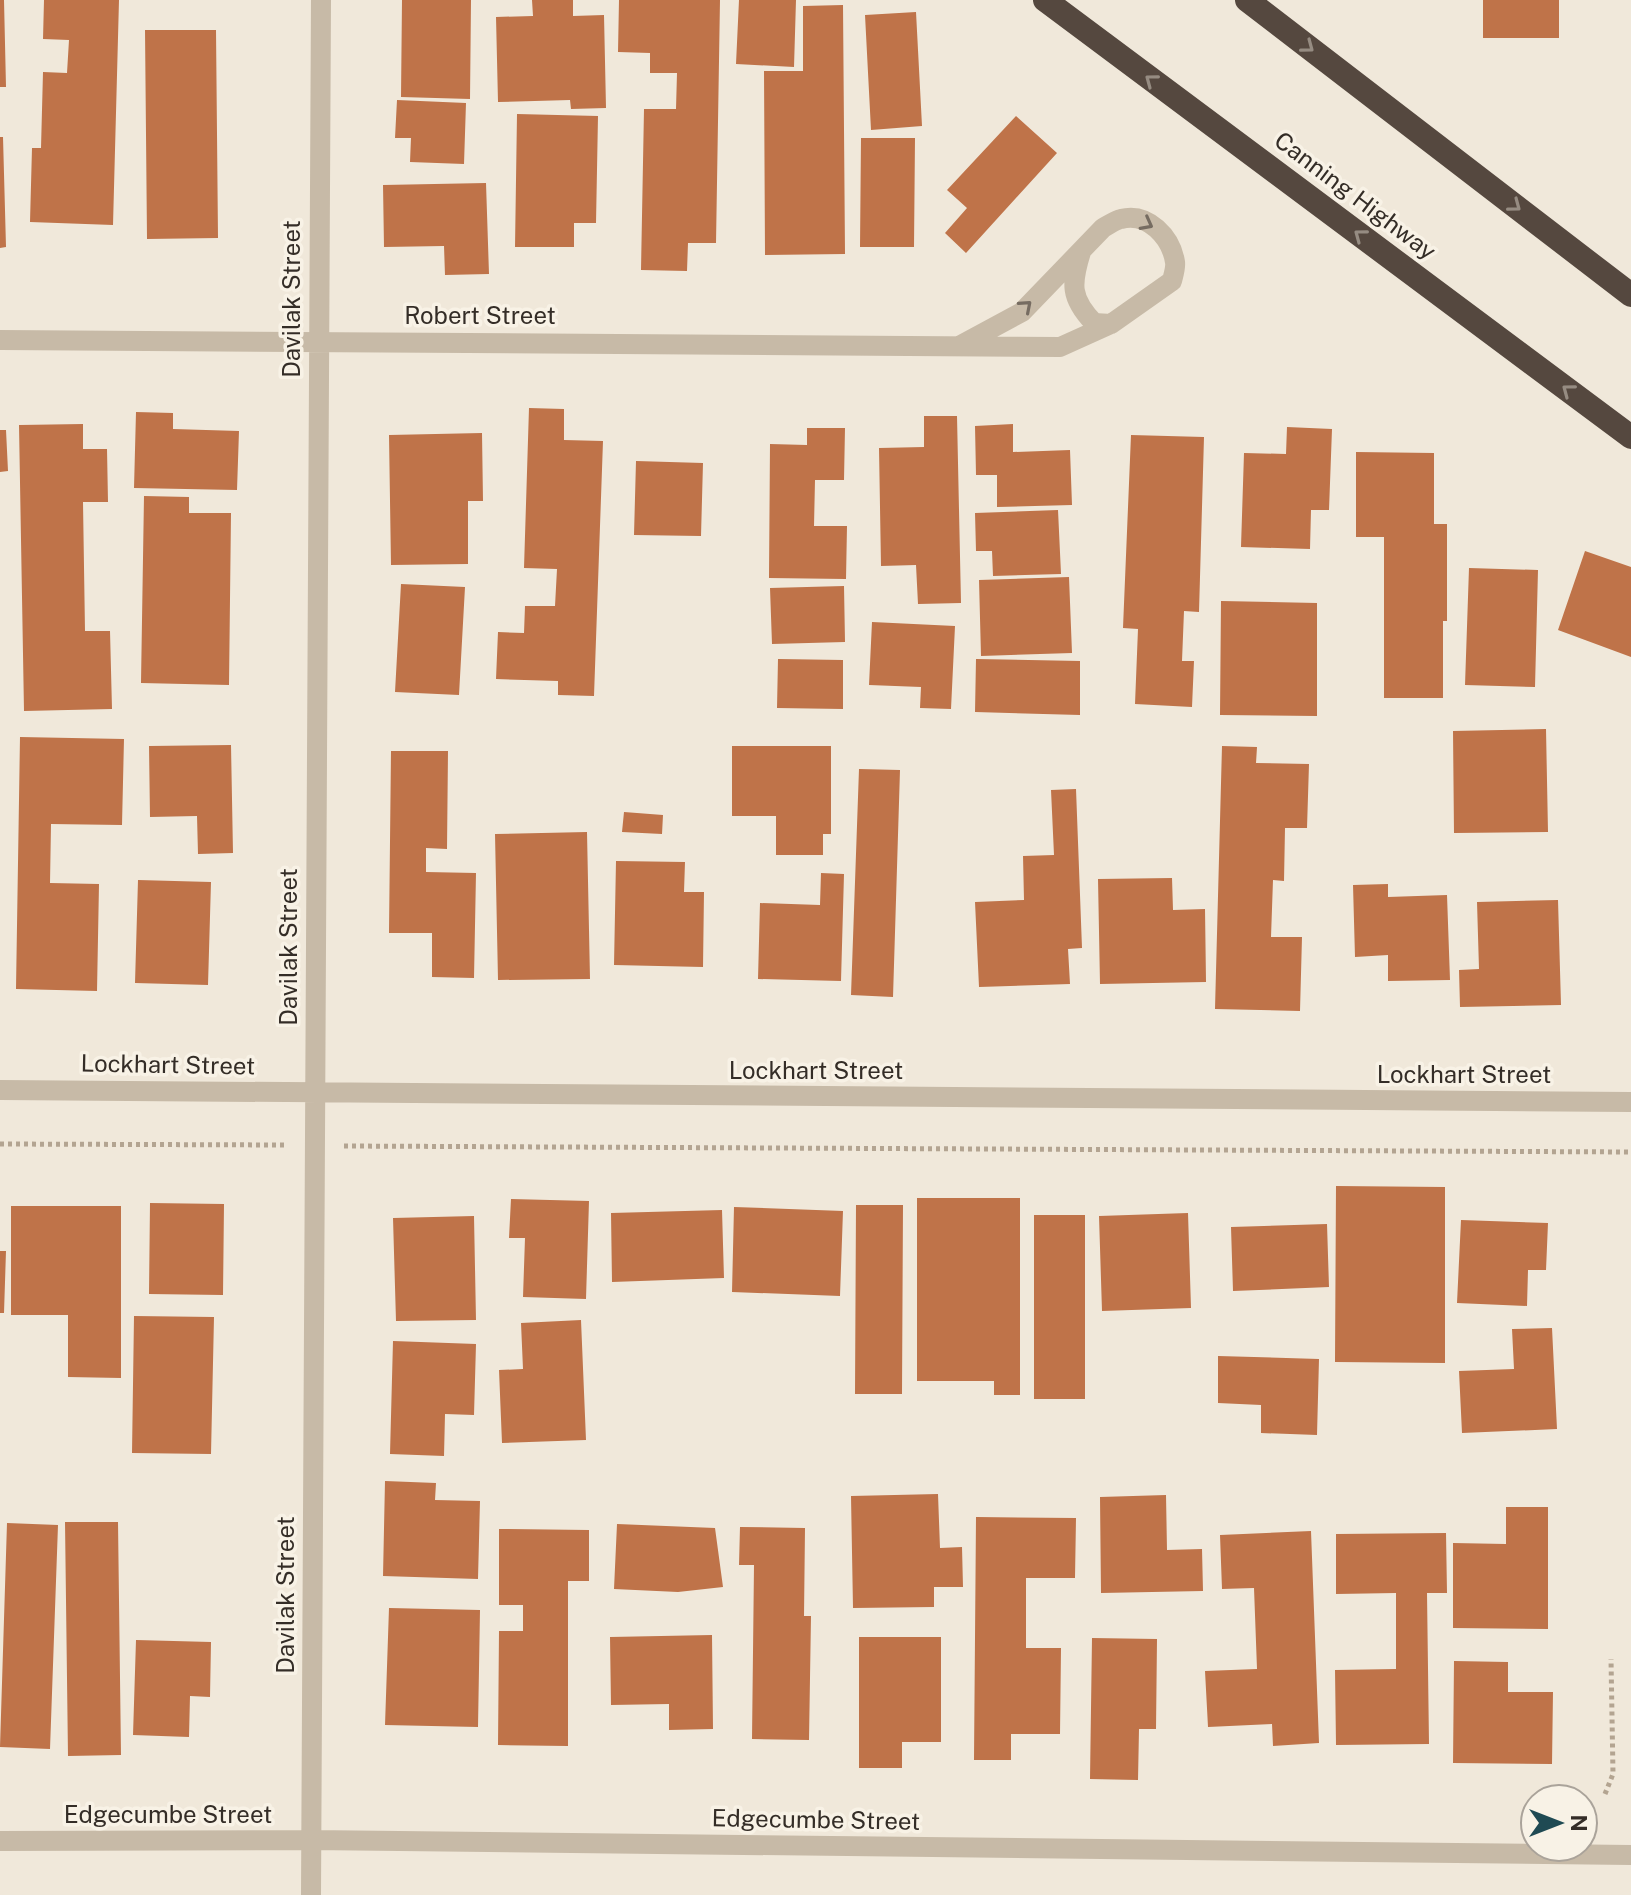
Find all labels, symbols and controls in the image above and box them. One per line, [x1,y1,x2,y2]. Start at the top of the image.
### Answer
one-way arrow [1300,38,1314,52]
one-way arrow [1146,75,1160,89]
street label: Canning Highway [1269,125,1442,265]
one-way arrow [1506,196,1521,210]
one-way arrow [1139,215,1153,230]
street label: Davilak Street [277,220,305,378]
one-way arrow [1354,230,1369,244]
street label: Robert Street [404,301,556,329]
one-way arrow [1016,301,1031,316]
one-way arrow [1563,386,1577,400]
street label: Davilak Street [274,868,302,1026]
street label: Lockhart Street [80,1048,256,1080]
street label: Lockhart Street [729,1056,903,1084]
street label: Lockhart Street [1377,1060,1551,1088]
street label: Davilak Street [271,1516,299,1674]
north arrow [1519,1783,1599,1863]
street label: Edgecumbe Street [64,1800,272,1828]
street label: Edgecumbe Street [711,1803,921,1835]
text: N [1566,1814,1592,1832]

